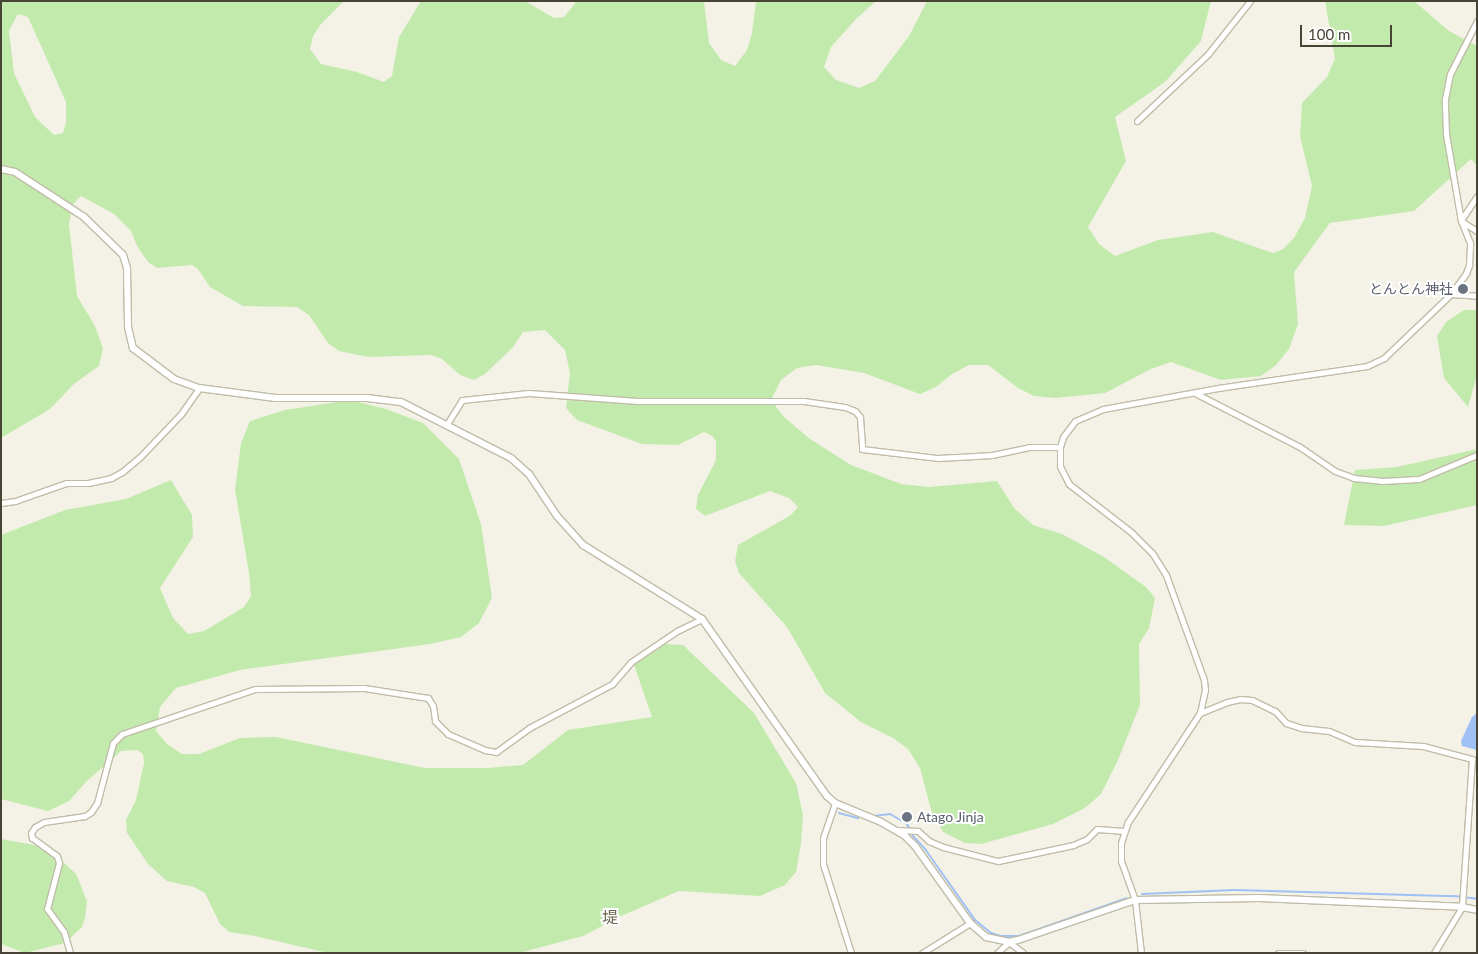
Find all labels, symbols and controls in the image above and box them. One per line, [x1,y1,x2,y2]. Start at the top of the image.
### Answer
scale bar [1303,15,1396,47]
text: 100 m [1308,25,1350,43]
place label: とんとん神社 [1369,281,1453,297]
marker: とんとん神社 [1457,283,1469,295]
place label: Atago Jinja [917,809,984,825]
marker: Atago Jinja [901,811,913,823]
district label: 堤 [602,907,618,927]

